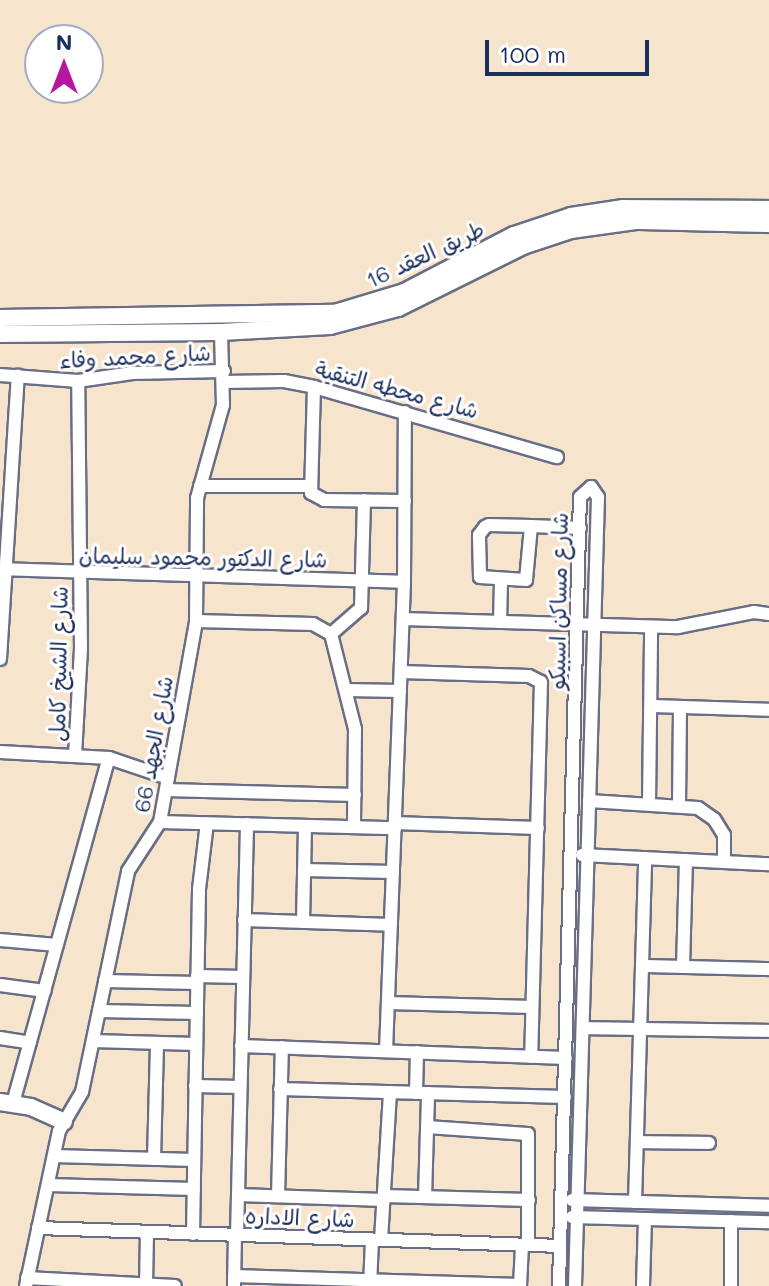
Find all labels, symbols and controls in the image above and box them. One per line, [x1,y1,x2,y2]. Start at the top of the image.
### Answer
north arrow [24,24,104,104]
scale bar [489,24,653,74]
text: N [56,27,72,56]
text: 100 m [499,38,566,69]
street label: طريق العقد 16 [362,215,488,293]
street label: شارع محمد وفاء [59,339,211,373]
street label: شارع محطه التنقية [313,355,481,423]
street label: شارع مساكن اسبيكو [543,512,573,690]
street label: شارع الدكتور محمود سليمان [79,542,327,572]
street label: شارع الشيخ كامل [43,586,73,742]
street label: شارع الجهد 66 [128,674,178,814]
street label: شارع الاداره [245,1202,355,1232]

